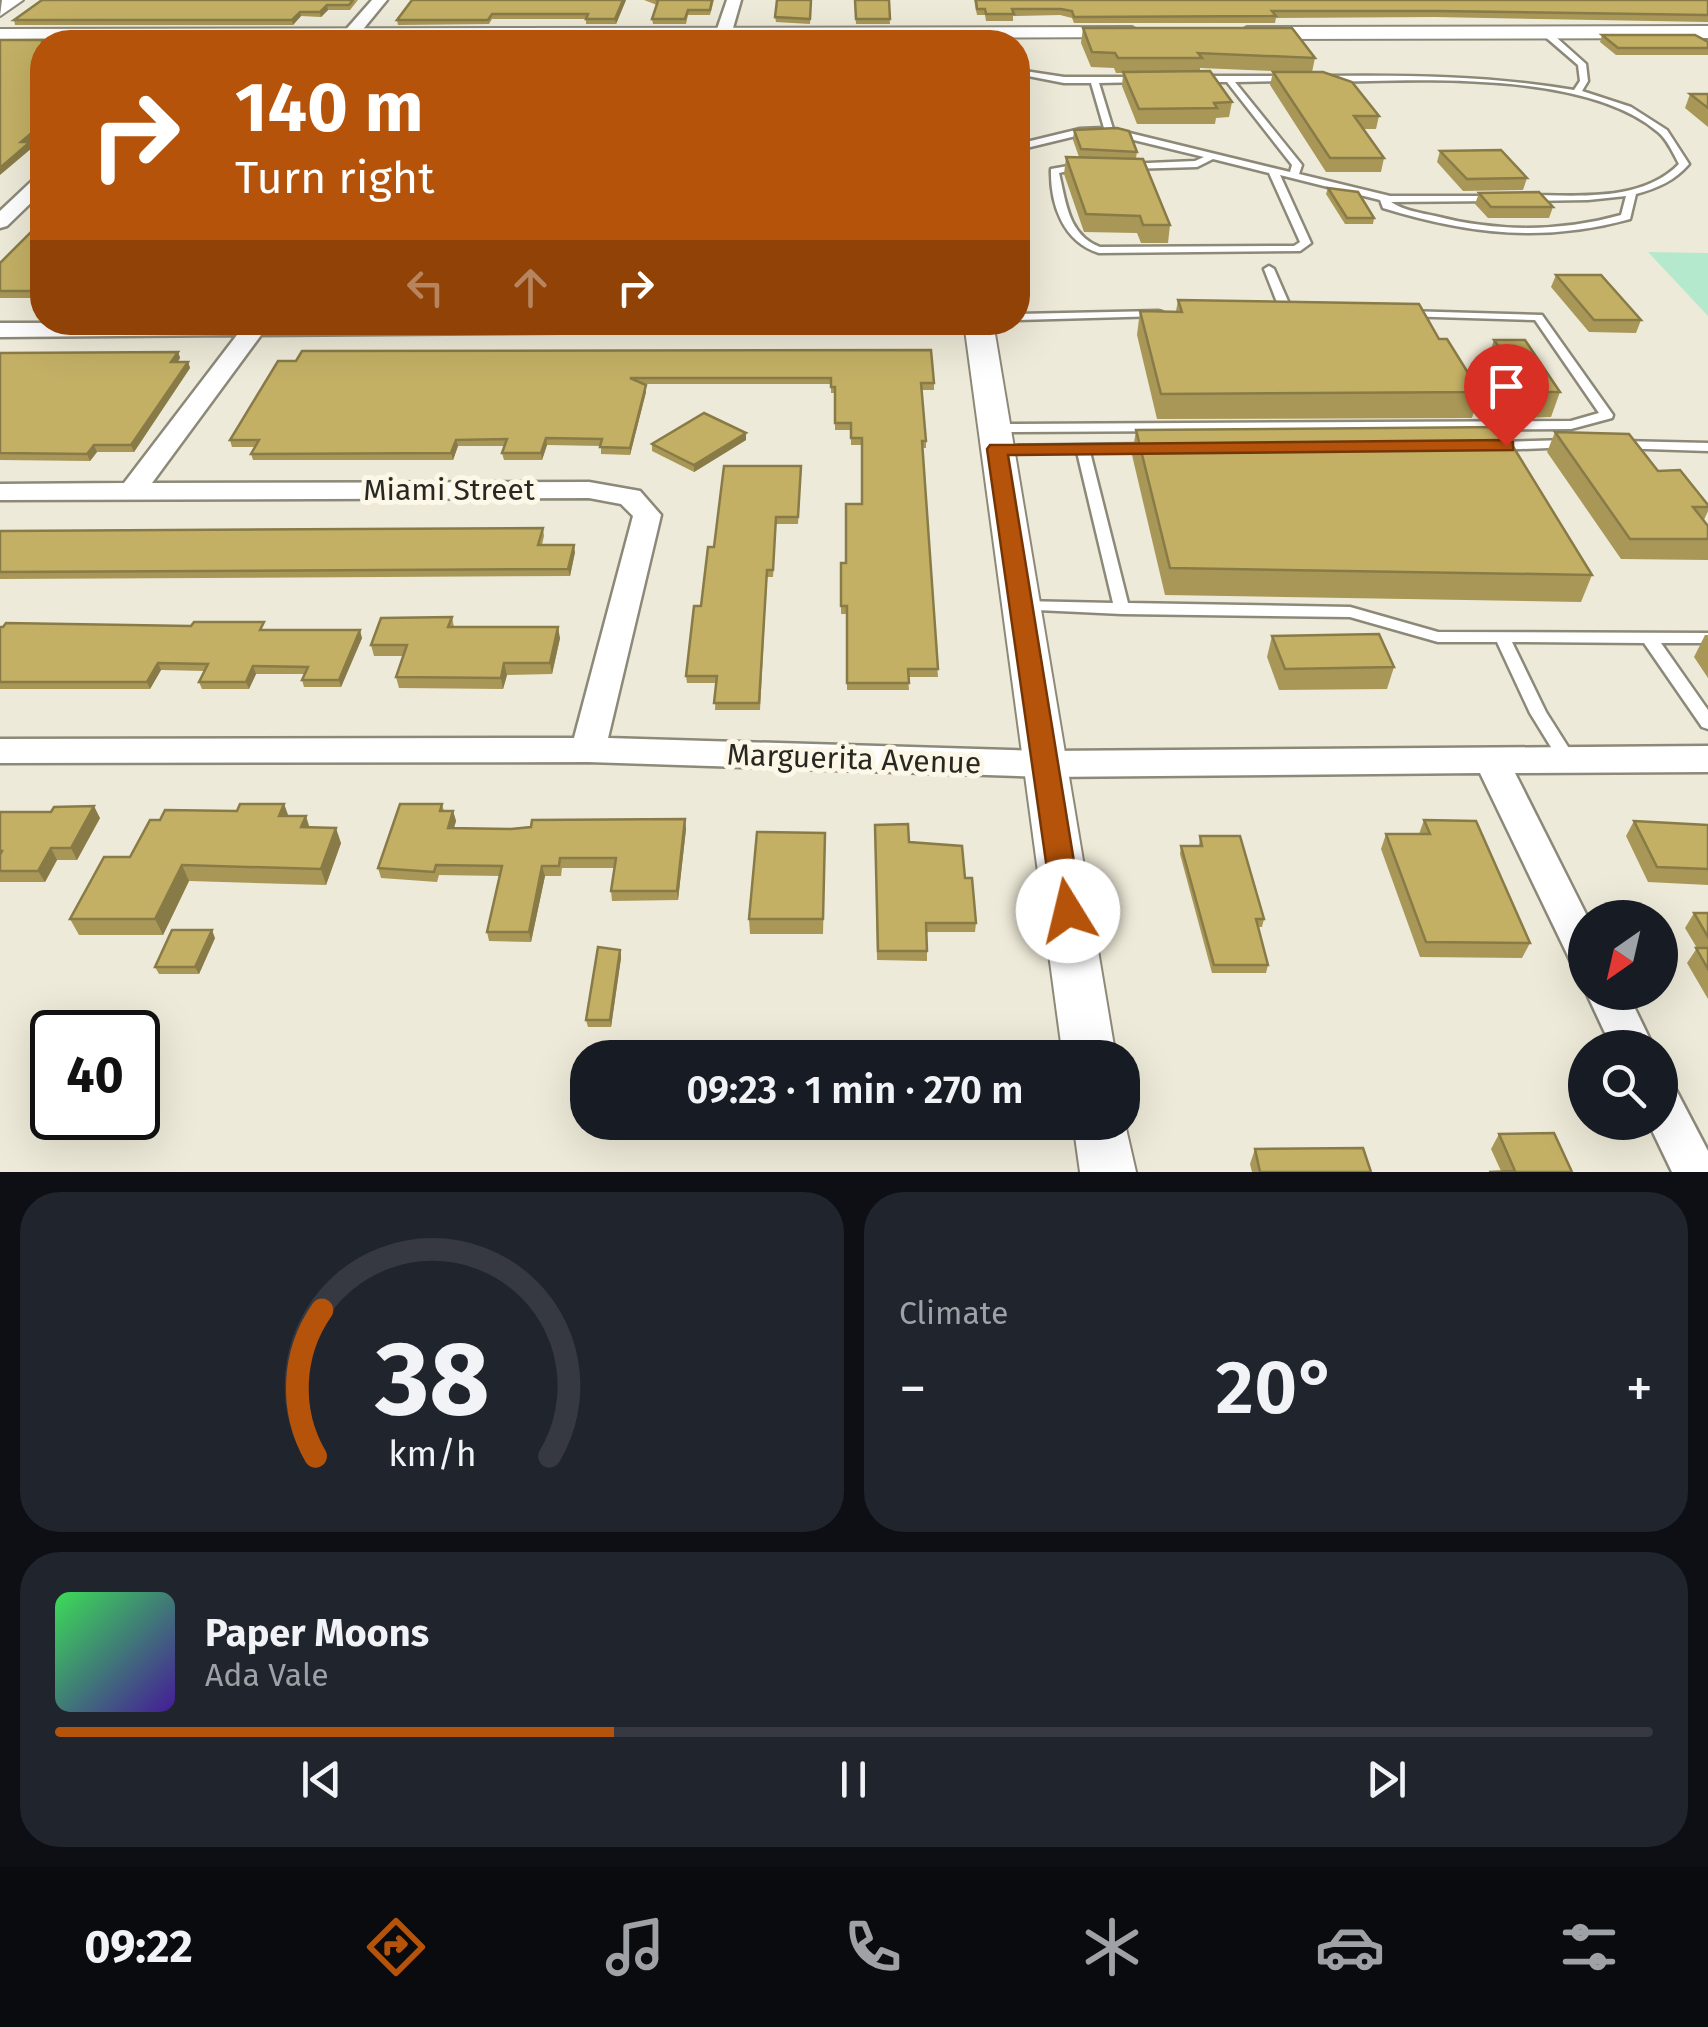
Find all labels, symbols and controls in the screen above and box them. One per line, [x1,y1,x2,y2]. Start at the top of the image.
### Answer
text: 140 m [235,66,424,150]
icon: right [70,70,200,200]
text: Turn right [235,151,434,205]
icon: left [398,260,453,315]
icon: ahead [503,260,558,315]
icon: right [608,260,663,315]
pin [1464,344,1549,447]
icon: arrive [1479,359,1534,414]
street label: Miami Street [363,472,535,508]
street label: Marguerita Avenue [726,737,982,781]
position arrow [1016,859,1120,963]
north arrow [1568,900,1678,1010]
map controls [1568,900,1678,1140]
speed limit sign: 40 [30,1010,160,1140]
button: search [1568,1030,1678,1140]
text: 09:23 · 1 min · 270 m [686,1067,1024,1113]
text: Climate [899,1294,1008,1332]
text: 38 [374,1317,489,1442]
text: 20° [1216,1343,1336,1433]
text: − [899,1356,927,1422]
text: + [1626,1356,1653,1422]
text: km/h [388,1433,476,1475]
text: Paper Moons [205,1610,429,1656]
text: Ada Vale [205,1656,329,1694]
icon: previous [294,1752,349,1807]
icon: pause [826,1752,881,1807]
icon: next [1359,1752,1414,1807]
icon: directions [361,1912,431,1982]
icon: music [600,1912,670,1982]
icon: phone [838,1912,908,1982]
icon: climate [1077,1912,1147,1982]
icon: car [1315,1912,1385,1982]
icon: filters [1554,1912,1624,1982]
text: 09:22 [84,1920,193,1974]

